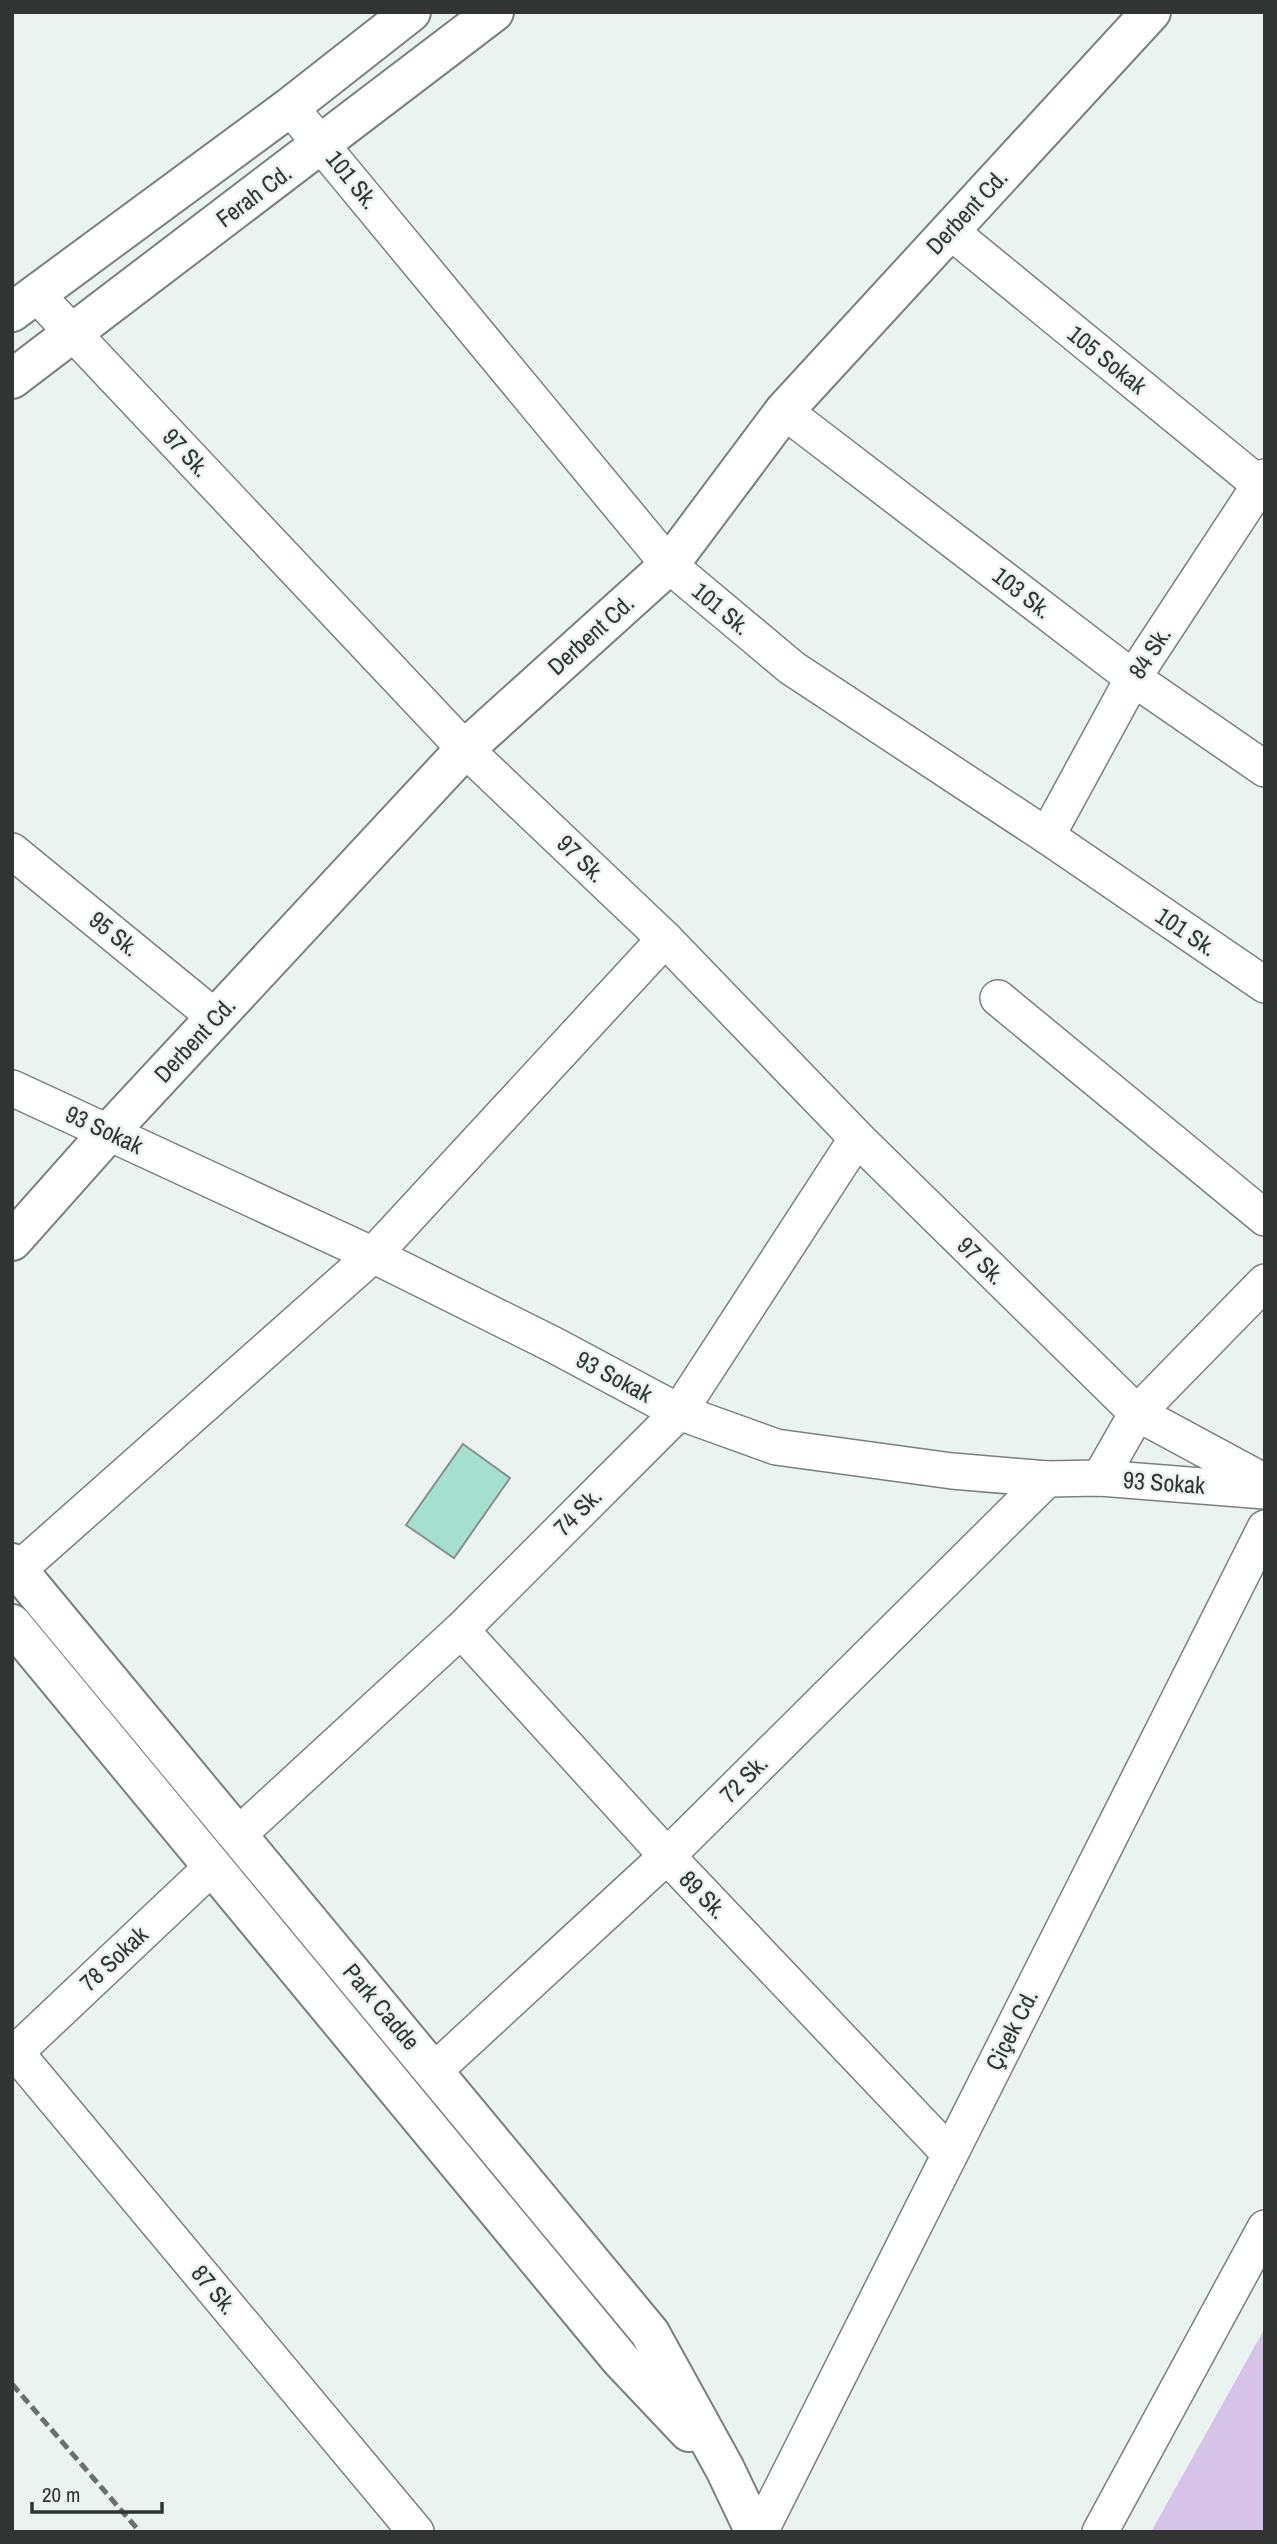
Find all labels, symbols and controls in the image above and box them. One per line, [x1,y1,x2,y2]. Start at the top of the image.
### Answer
street label: 101 Sk. [319,143,386,215]
street label: Ferah Cd. [209,156,298,234]
street label: Derbent Cd. [918,162,1014,261]
street label: 105 Sokak [1061,318,1154,401]
street label: 97 Sk. [156,421,217,484]
street label: 103 Sk. [986,559,1059,625]
street label: 101 Sk. [686,575,757,642]
street label: Derbent Cd. [540,587,640,682]
street label: 84 Sk. [1121,620,1178,685]
street label: 97 Sk. [551,827,613,889]
street label: 101 Sk. [1150,899,1223,963]
street label: 95 Sk. [83,903,146,963]
street label: Derbent Cd. [146,990,242,1089]
street label: 93 Sokak [60,1097,149,1161]
street label: 97 Sk. [951,1229,1013,1291]
street label: 93 Sokak [571,1343,658,1410]
street label: 93 Sokak [1122,1463,1206,1501]
street label: 74 Sk. [546,1480,608,1542]
street label: 72 Sk. [712,1747,774,1809]
street label: 89 Sk. [673,1863,735,1925]
street label: 78 Sokak [72,1918,154,1998]
street label: Park Cadde [336,1956,427,2056]
street label: Çiçek Cd. [977,1984,1045,2075]
street label: 87 Sk. [185,2258,245,2321]
scale bar [32,2470,161,2514]
text: 20 m [42,2480,80,2509]

